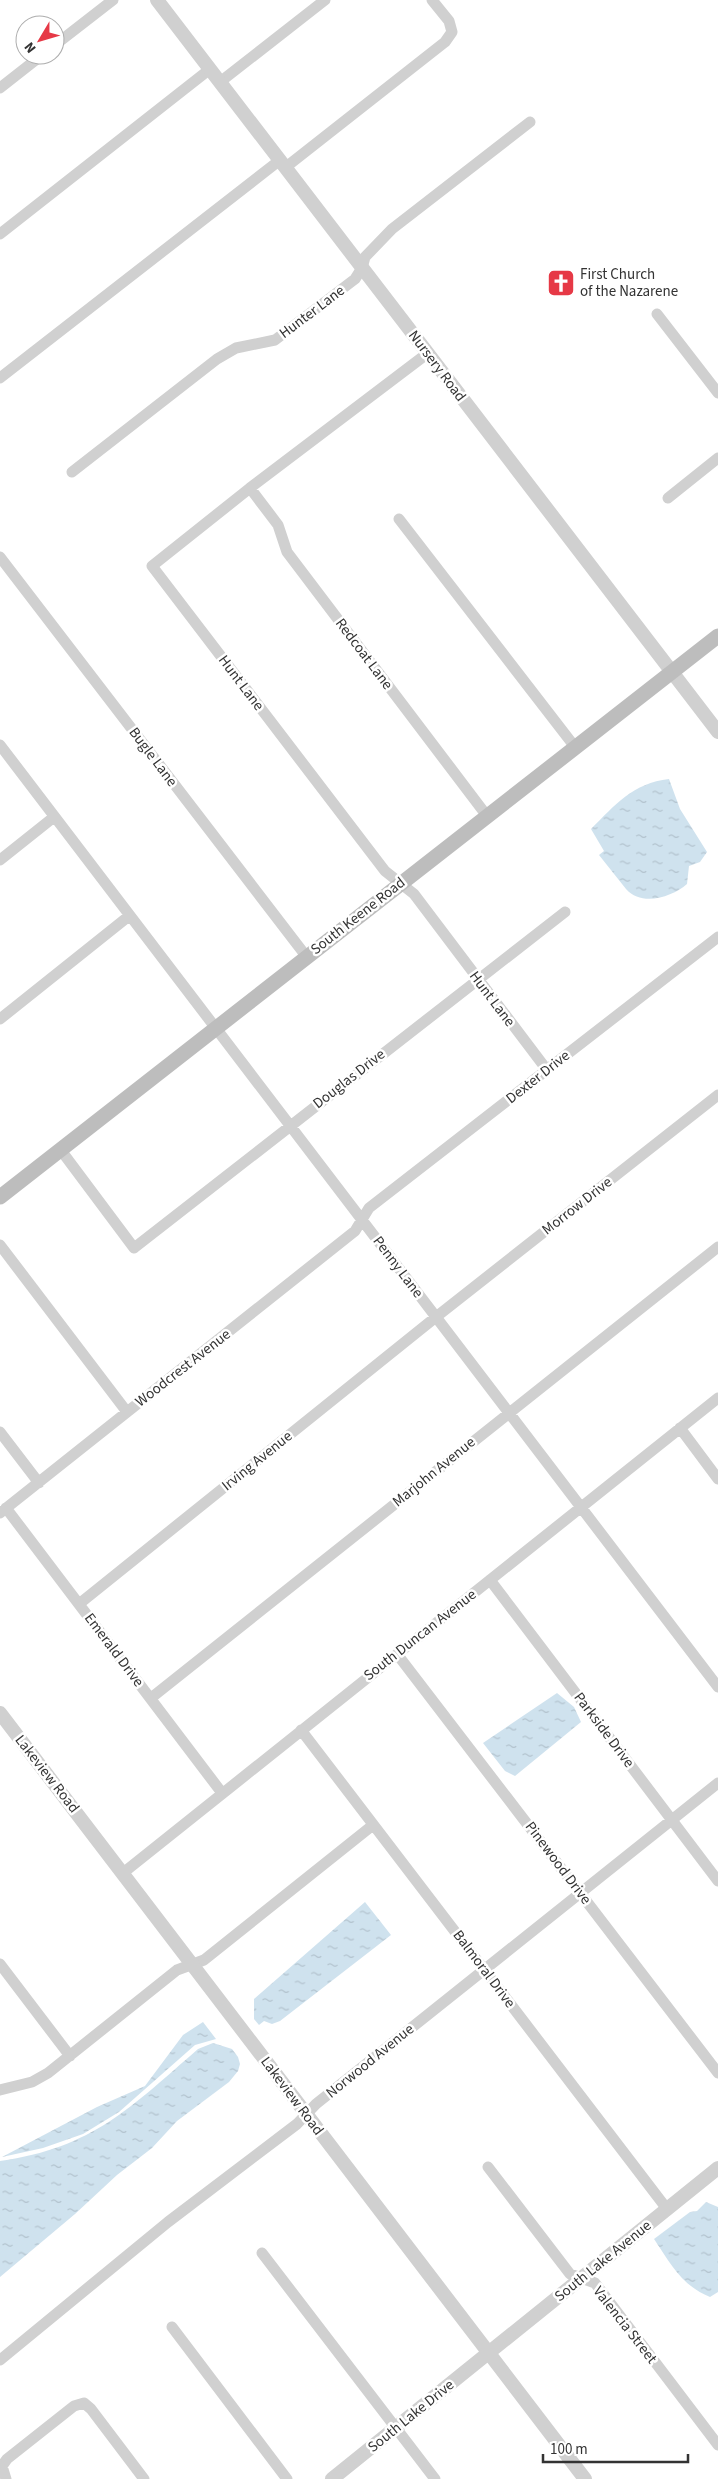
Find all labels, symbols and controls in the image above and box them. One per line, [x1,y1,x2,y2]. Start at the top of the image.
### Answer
north arrow [15,15,65,65]
text: N [20,38,41,57]
place label: First Church of the Nazarene [580,264,678,302]
church icon: First Church of the Nazarene [546,268,576,298]
street label: Hunter Lane [275,280,349,344]
street label: Nursery Road [403,326,471,406]
street label: Redcoat Lane [330,614,398,694]
street label: Hunt Lane [213,651,269,715]
street label: Bugle Lane [124,723,182,791]
street label: South Keene Road [306,872,410,960]
street label: Hunt Lane [464,967,520,1031]
street label: Douglas Drive [309,1044,389,1114]
street label: Dexter Drive [502,1045,574,1109]
street label: Morrow Drive [538,1172,616,1240]
street label: Penny Lane [368,1232,428,1302]
street label: Woodcrest Avenue [131,1324,235,1412]
street label: Irving Avenue [217,1426,297,1496]
street label: Marjohn Avenue [388,1432,480,1512]
street label: South Duncan Avenue [359,1584,481,1686]
street label: Emerald Drive [79,1609,149,1691]
street label: Parkside Drive [569,1688,639,1772]
street label: Lakeview Road [10,1731,84,1817]
street label: Pinewood Drive [520,1817,596,1909]
street label: Balmoral Drive [448,1926,520,2012]
street label: Norwood Avenue [321,2019,419,2103]
street label: Lakeview Road [255,2052,329,2140]
street label: South Lake Avenue [550,2215,656,2307]
street label: Valencia Street [588,2282,662,2368]
street label: South Lake Drive [363,2375,459,2457]
scale bar [543,2432,688,2464]
text: 100 m [550,2439,588,2460]

